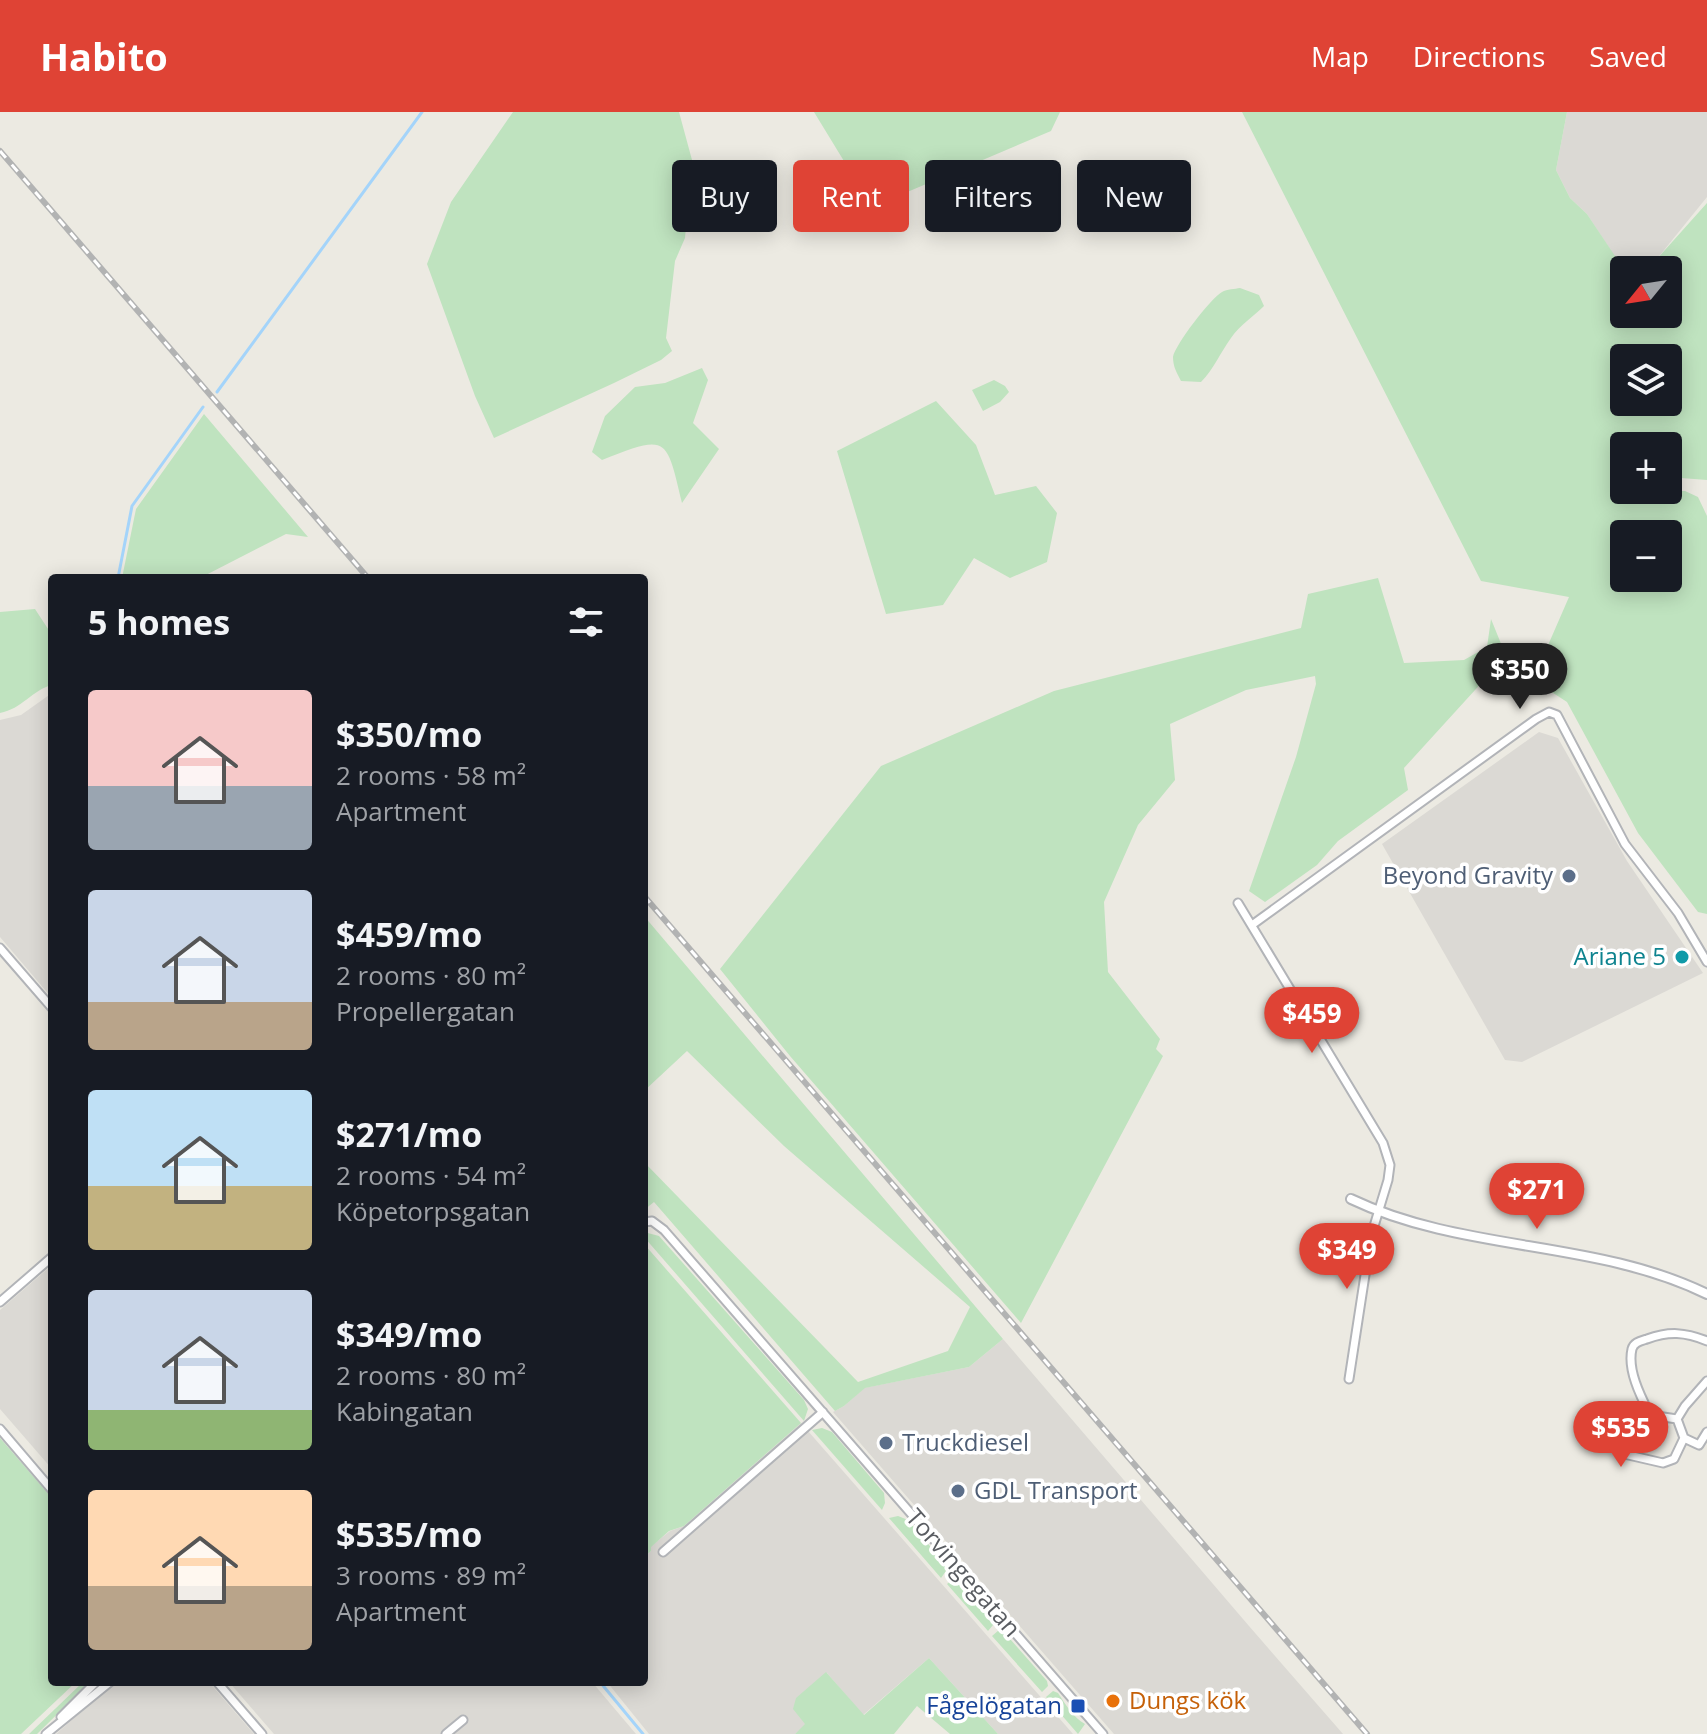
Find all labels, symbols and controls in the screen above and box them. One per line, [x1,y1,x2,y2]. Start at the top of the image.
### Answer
text: Habito [40,30,168,82]
text: Map [1311,37,1369,75]
text: Directions [1413,37,1545,75]
text: Saved [1589,37,1667,75]
chip: Buy [672,160,777,232]
chip: Rent [793,160,909,232]
chip: Filters [925,160,1061,232]
chip: New [1077,160,1191,232]
north arrow [1610,256,1682,328]
map controls [1610,256,1682,592]
button: layers [1610,344,1682,416]
button: + [1610,432,1682,504]
button: − [1610,520,1682,592]
text: 5 homes [88,599,230,645]
icon: filters [564,600,608,644]
pin: $350 [1473,643,1567,711]
text: $350 [1490,651,1550,687]
text: $350/mo [336,711,482,757]
icon: home [152,722,248,818]
text: 2 rooms · 58 m² [336,757,526,793]
text: Apartment [336,793,467,829]
place label: Beyond Gravity [1383,858,1554,891]
marker: Beyond Gravity [1560,867,1578,885]
text: $459/mo [336,911,482,957]
icon: home [152,922,248,1018]
place label: Ariane 5 [1573,939,1666,972]
marker: Ariane 5 [1673,948,1691,966]
text: 2 rooms · 80 m² [336,957,526,993]
pin: $459 [1265,987,1359,1055]
text: Propellergatan [336,993,515,1029]
text: $459 [1282,995,1342,1031]
text: $271/mo [336,1111,482,1157]
icon: home [152,1122,248,1218]
text: 2 rooms · 54 m² [336,1157,526,1193]
pin: $271 [1490,1163,1584,1231]
text: $271 [1507,1171,1567,1207]
text: Köpetorpsgatan [336,1193,530,1229]
pin: $349 [1300,1223,1394,1291]
text: $349 [1317,1231,1377,1267]
text: $349/mo [336,1311,482,1357]
icon: home [152,1322,248,1418]
text: 2 rooms · 80 m² [336,1357,526,1393]
text: Kabingatan [336,1393,473,1429]
pin: $535 [1574,1401,1668,1469]
text: $535 [1591,1409,1651,1445]
place label: Truckdiesel [902,1425,1029,1458]
marker: Truckdiesel [877,1434,895,1452]
place label: GDL Transport [974,1473,1138,1506]
marker: GDL Transport [949,1482,967,1500]
street label: Torvingegatan [899,1501,1029,1643]
text: $535/mo [336,1511,482,1557]
icon: home [152,1522,248,1618]
text: 3 rooms · 89 m² [336,1557,526,1593]
text: Apartment [336,1593,467,1629]
place label: Dungs kök [1129,1683,1247,1716]
place label: Fågelögatan [926,1688,1062,1721]
marker: Dungs kök [1104,1692,1122,1710]
marker: Fågelögatan [1069,1697,1087,1715]

